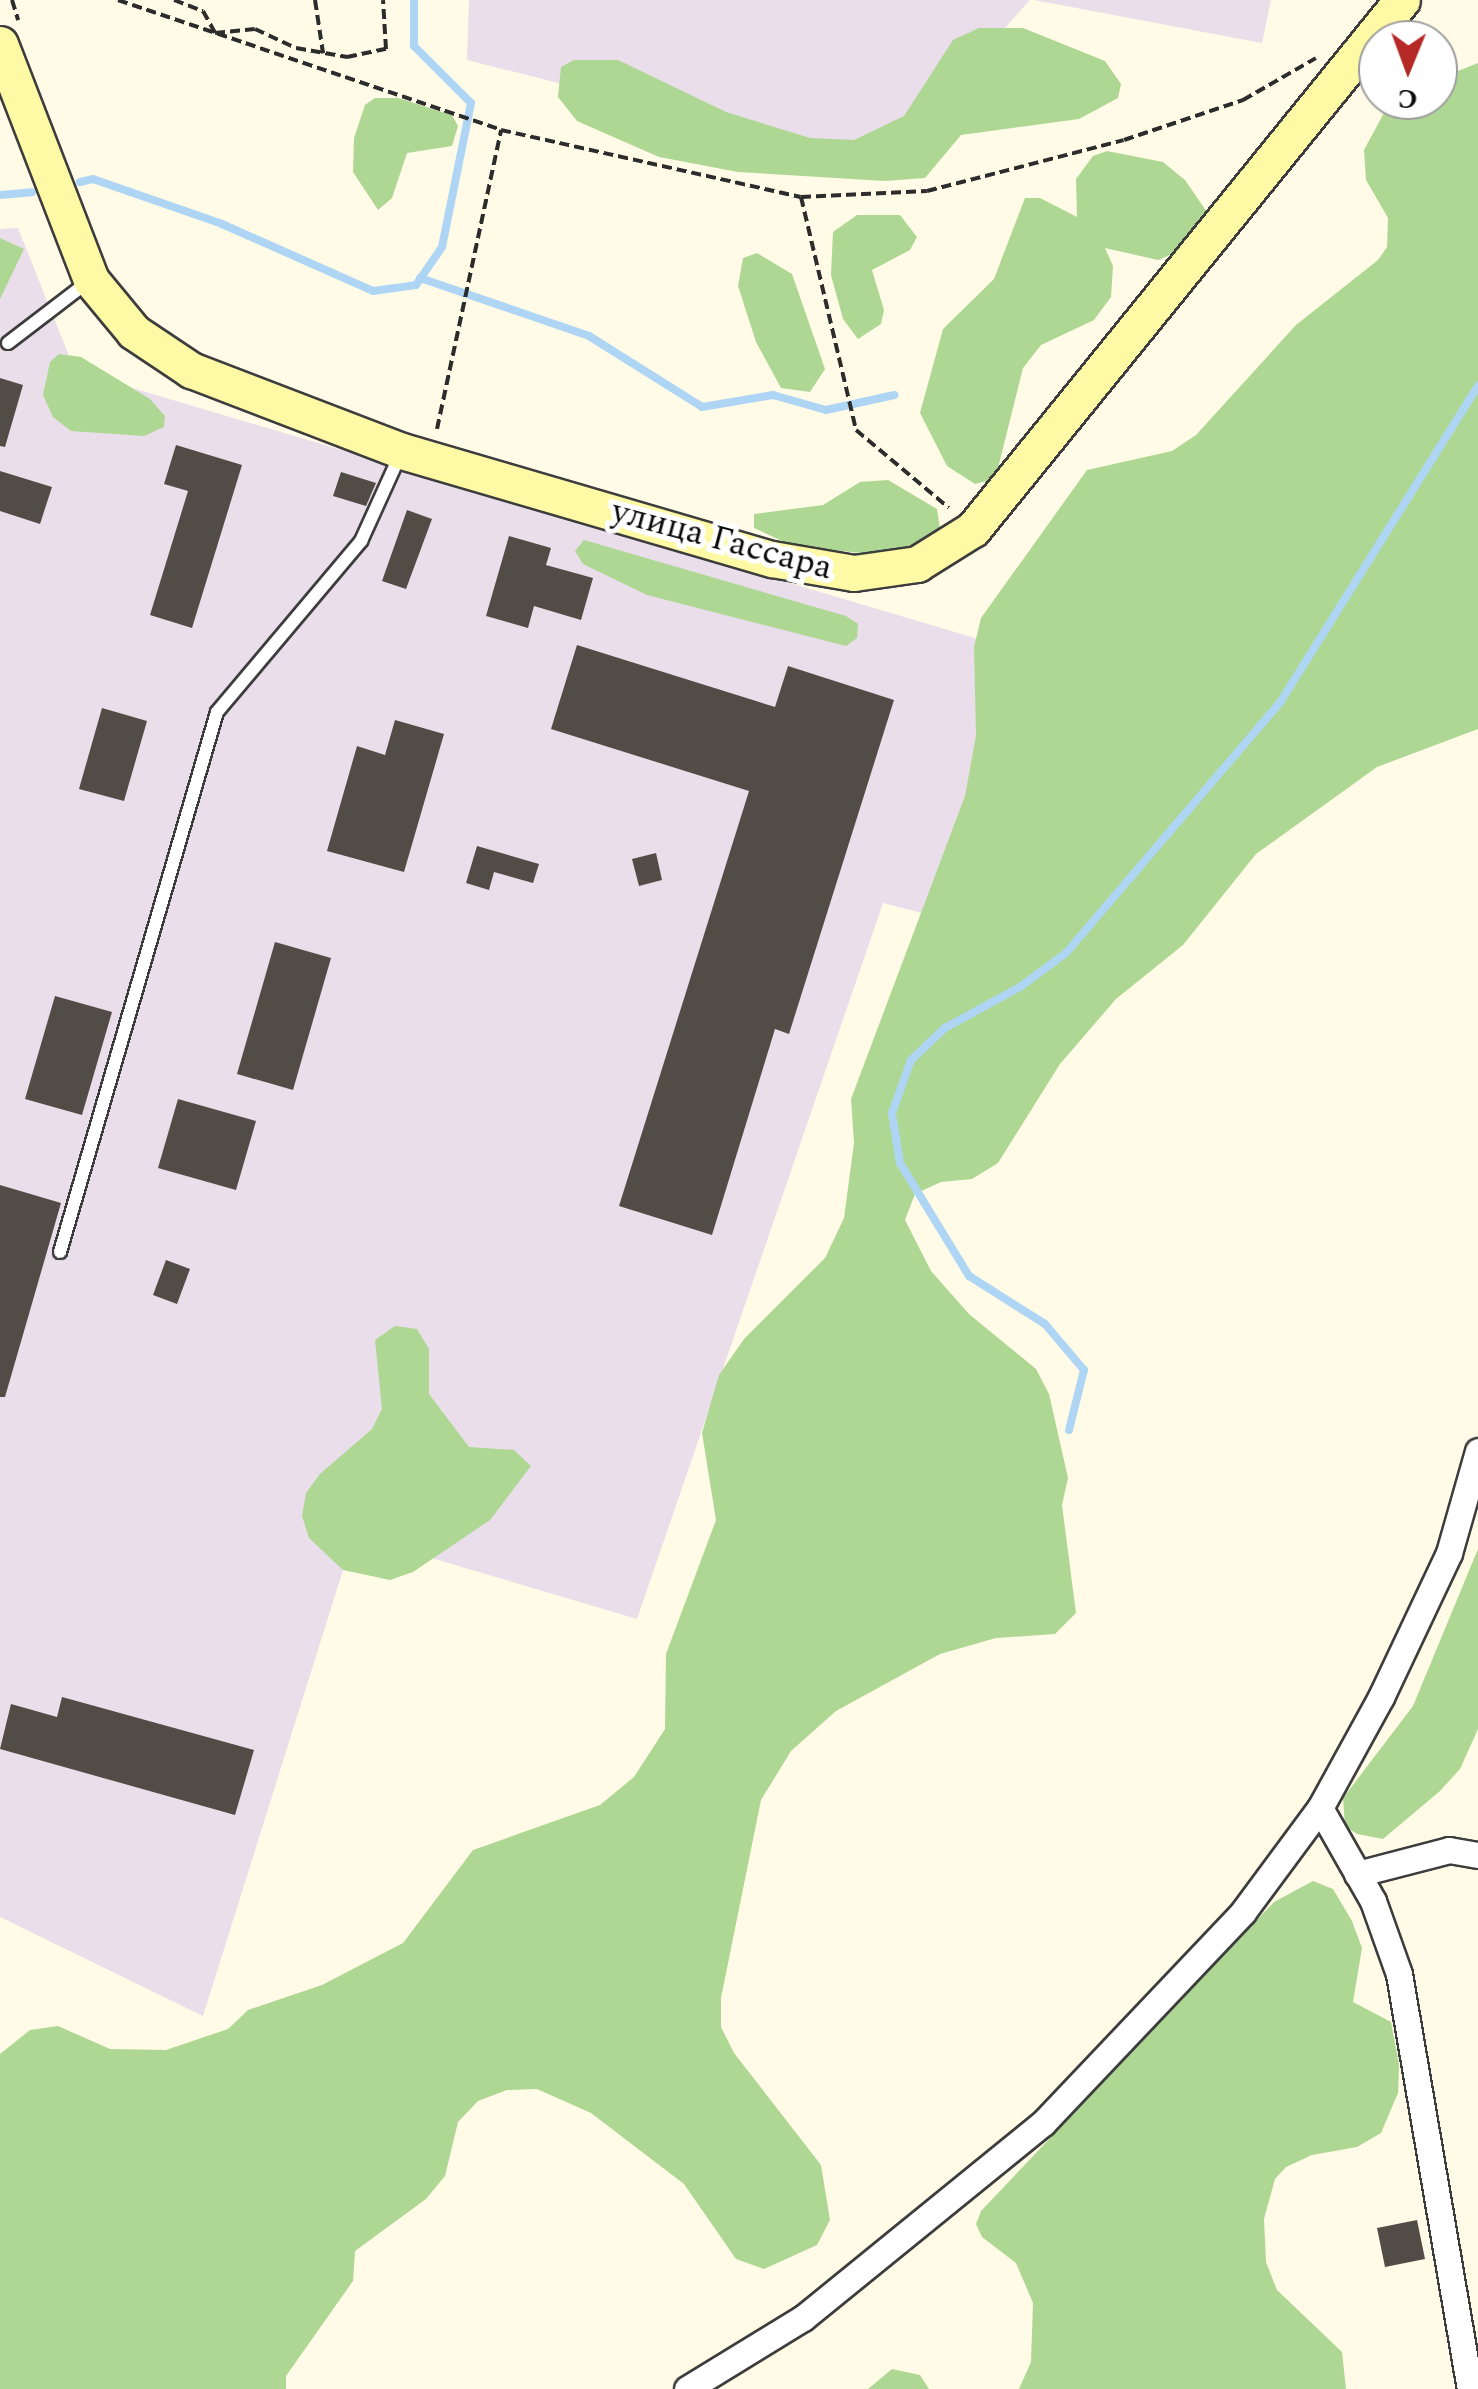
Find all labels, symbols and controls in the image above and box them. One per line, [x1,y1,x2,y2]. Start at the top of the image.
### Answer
north arrow [1358,20,1458,120]
text: С [1397,77,1418,120]
street label: улица Гассара [607,490,837,590]

